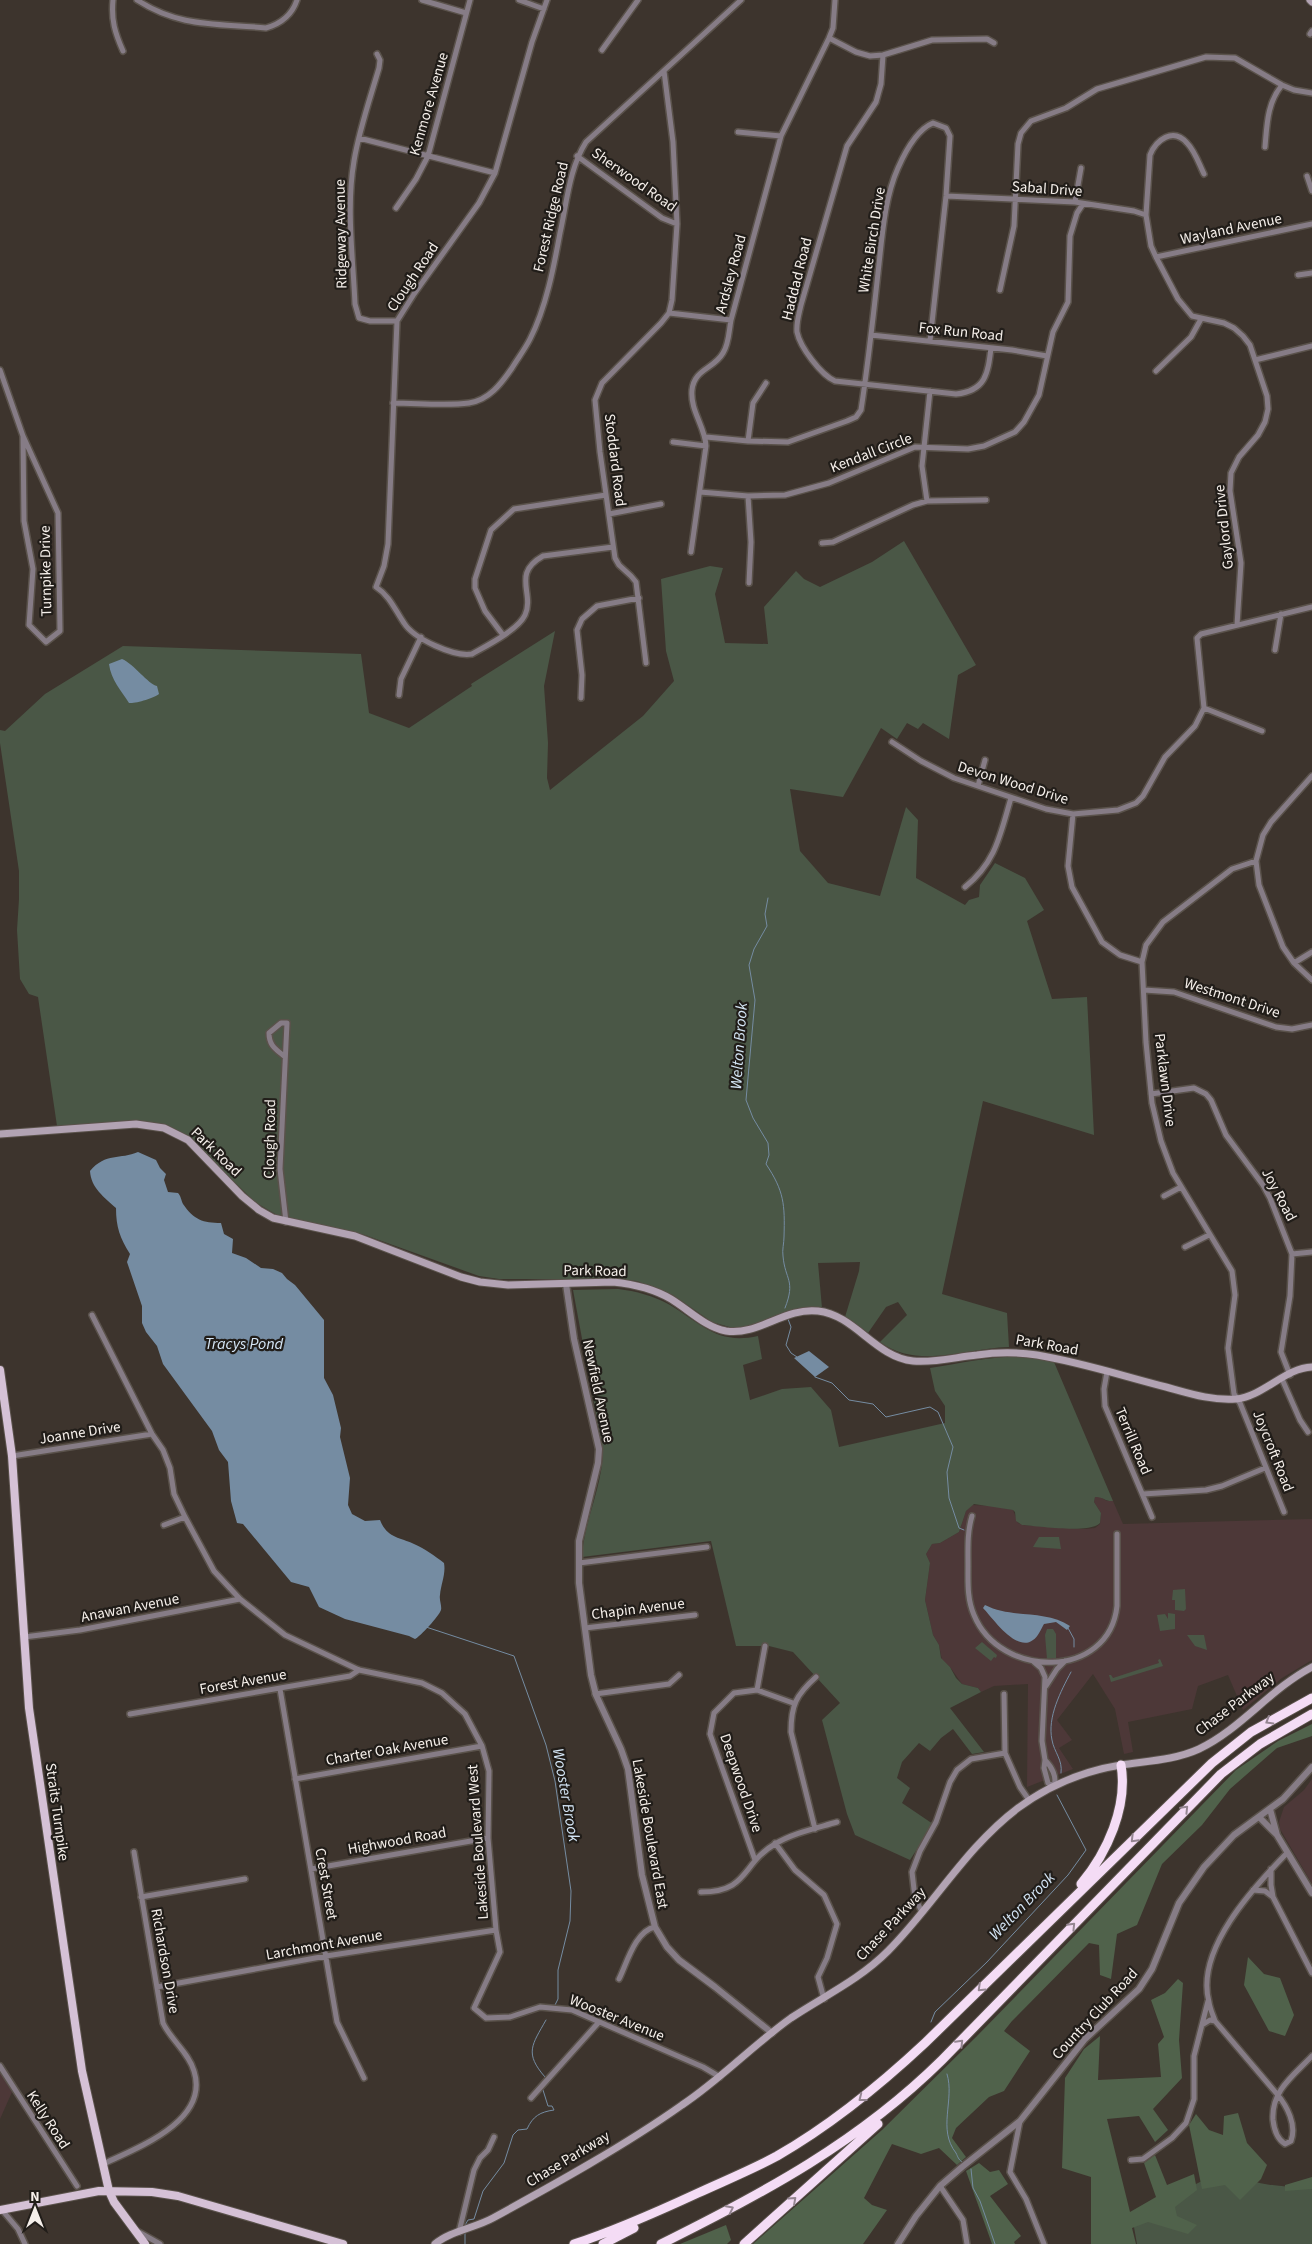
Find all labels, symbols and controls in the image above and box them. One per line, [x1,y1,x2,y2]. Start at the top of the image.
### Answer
street label: Kenmore Avenue [404,50,454,158]
street label: Sherwood Road [587,143,681,217]
street label: Forest Ridge Road [528,160,574,274]
street label: Sabal Drive [1011,176,1083,202]
street label: Ridgeway Avenue [330,179,352,289]
street label: White Birch Drive [853,186,891,294]
street label: Wayland Avenue [1178,208,1284,250]
street label: Ardsley Road [710,232,752,316]
street label: Haddad Road [777,235,817,323]
street label: Clough Road [382,238,444,316]
street label: Fox Run Road [918,317,1004,347]
street label: Stoddard Road [599,412,631,508]
street label: Kendall Circle [827,428,915,478]
street label: Gaylord Drive [1209,484,1239,570]
street label: Turnpike Drive [35,525,57,617]
street label: Devon Wood Drive [955,756,1071,810]
street label: Westmont Drive [1181,973,1283,1023]
water label: Welton Brook [725,1001,753,1090]
street label: Parklawn Drive [1149,1032,1181,1128]
street label: Clough Road [259,1099,281,1179]
street label: Park Road [186,1122,246,1182]
street label: Joy Road [1256,1165,1302,1225]
street label: Park Road [563,1260,627,1282]
street label: Park Road [1014,1329,1080,1361]
water label: Tracys Pond [205,1333,284,1355]
street label: Newfield Avenue [577,1338,619,1444]
street label: Terrill Road [1109,1404,1157,1478]
street label: Joycroft Road [1247,1407,1299,1495]
street label: Joanne Drive [38,1416,122,1450]
street label: Anawan Avenue [79,1588,181,1628]
street label: Chapin Avenue [590,1593,686,1625]
street label: Forest Avenue [198,1664,288,1700]
street label: Chase Parkway [1191,1667,1279,1741]
one-way arrow [1265,1714,1274,1724]
street label: Charter Oak Avenue [324,1729,450,1771]
street label: Deepwood Drive [714,1731,768,1835]
water label: Wooster Brook [547,1746,585,1844]
street label: Lakeside Boulevard East [626,1757,674,1911]
street label: Straits Turnpike [40,1762,74,1862]
street label: Lakeside Boulevard West [462,1764,494,1920]
one-way arrow [1180,1806,1189,1815]
street label: Highwood Road [346,1822,448,1860]
one-way arrow [1130,1833,1139,1842]
street label: Crest Street [309,1846,343,1922]
water label: Welton Brook [984,1867,1060,1945]
street label: Chase Parkway [851,1882,931,1966]
street label: Richardson Drive [145,1907,185,2015]
one-way arrow [1066,1922,1075,1931]
street label: Larchmont Avenue [264,1924,384,1966]
street label: Country Club Road [1047,1964,1143,2064]
one-way arrow [978,1982,987,1991]
street label: Wooster Avenue [566,1989,668,2047]
one-way arrow [954,2039,963,2048]
street label: Kelly Road [21,2087,75,2153]
one-way arrow [859,2093,868,2101]
street label: Chase Parkway [522,2126,614,2192]
north arrow [10,2184,60,2234]
text: N [30,2187,40,2207]
one-way arrow [788,2197,797,2206]
one-way arrow [725,2205,734,2215]

